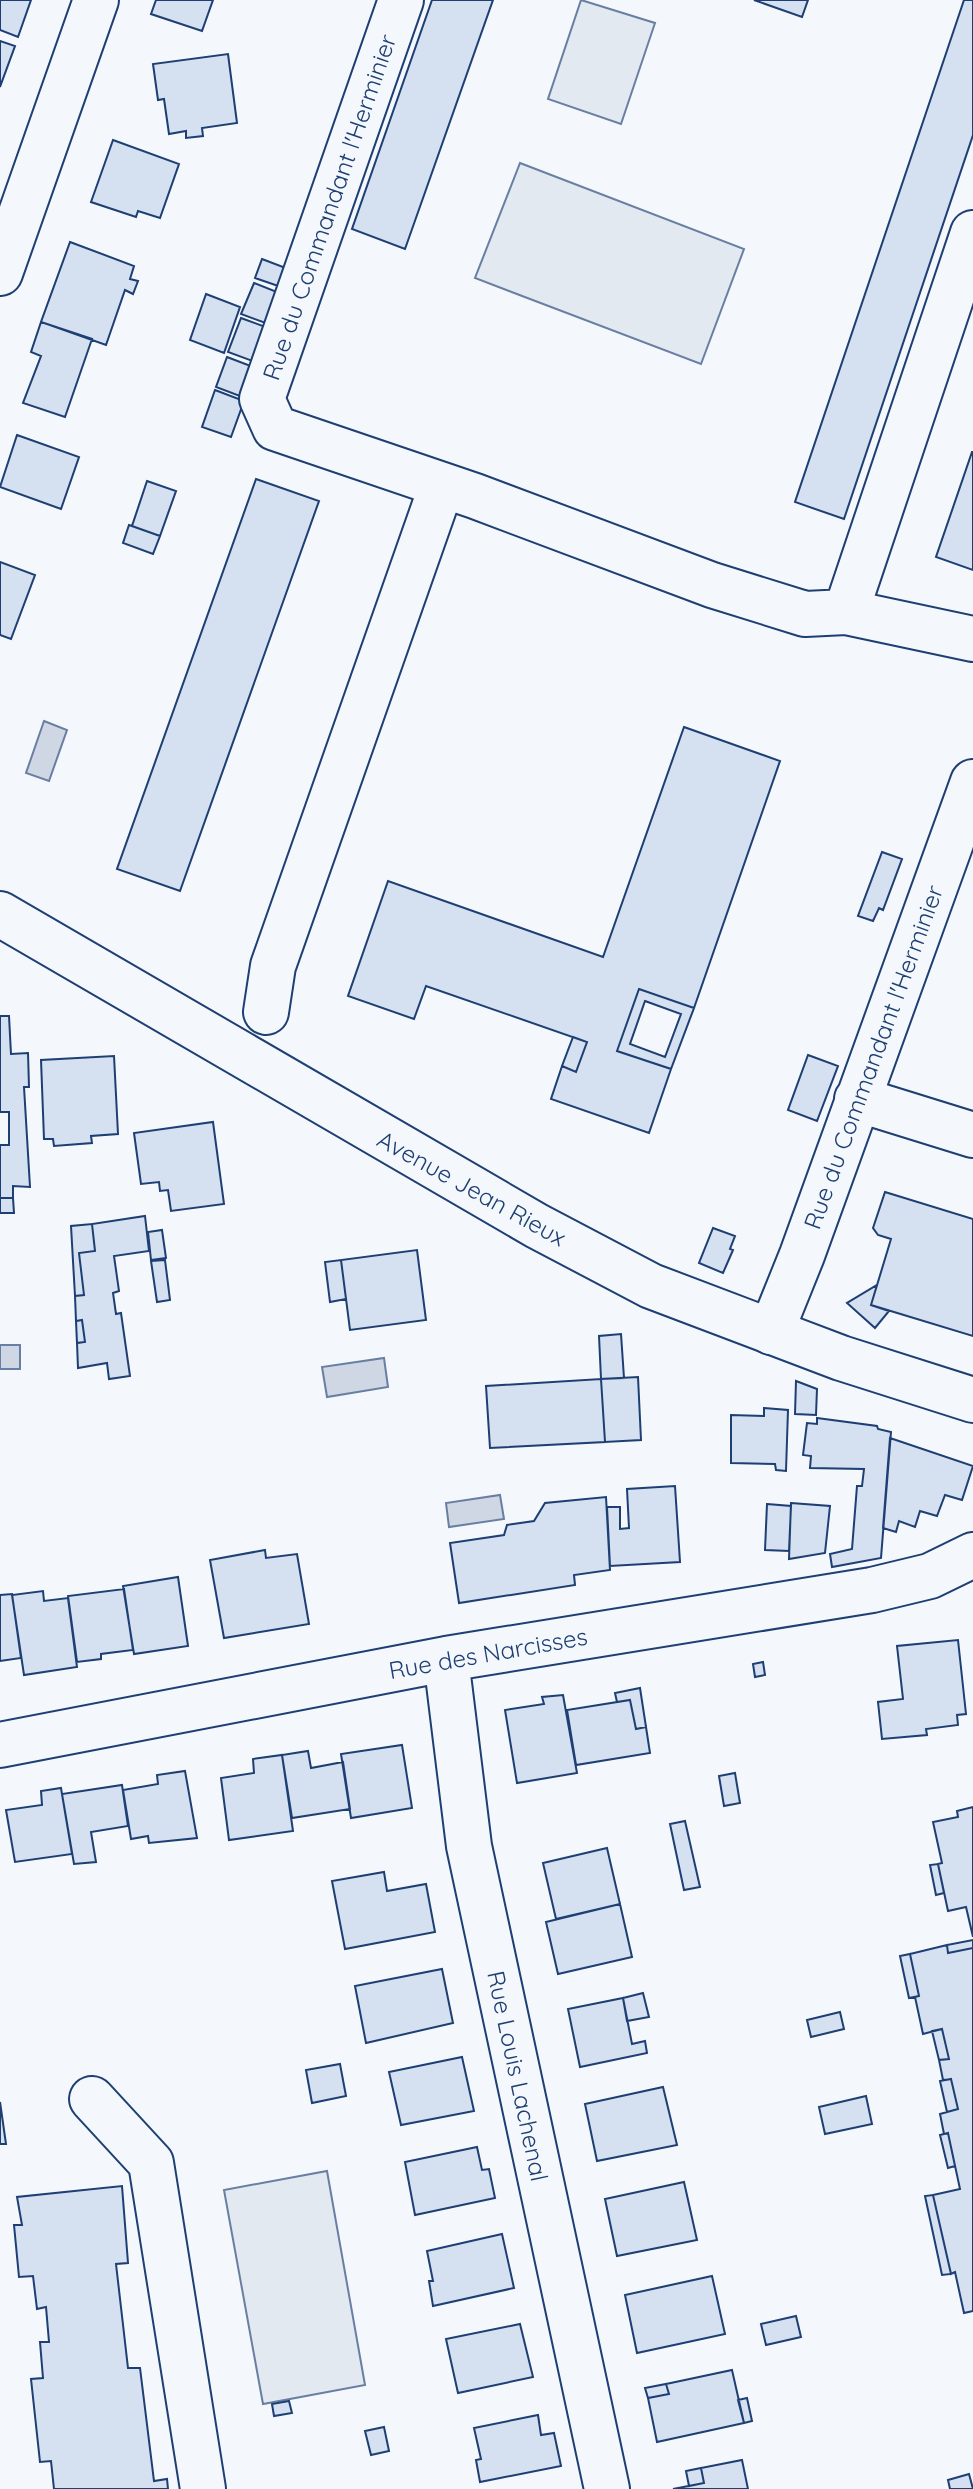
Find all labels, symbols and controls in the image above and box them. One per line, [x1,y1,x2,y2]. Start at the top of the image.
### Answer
street label: Rue du Commandant l'Herminier [256,30,402,384]
street label: Rue du Commandant l'Herminier [797,881,949,1233]
street label: Avenue Jean Rieux [372,1124,572,1252]
street label: Rue des Narcisses [386,1621,590,1685]
street label: Rue Louis Lachenal [481,1968,555,2184]

